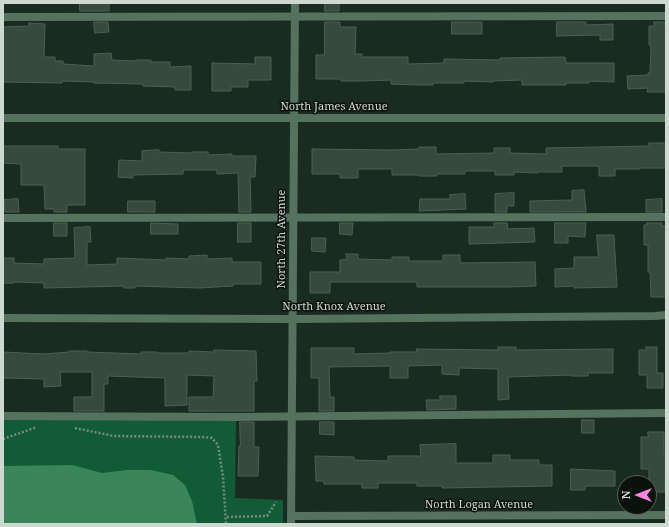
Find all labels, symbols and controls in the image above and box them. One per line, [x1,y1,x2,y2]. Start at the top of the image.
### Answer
street label: North James Avenue [280,100,388,114]
street label: North 27th Avenue [275,190,289,288]
street label: North Knox Avenue [282,300,386,314]
north arrow [617,475,657,515]
text: N [618,491,633,499]
street label: North Logan Avenue [425,498,533,512]

